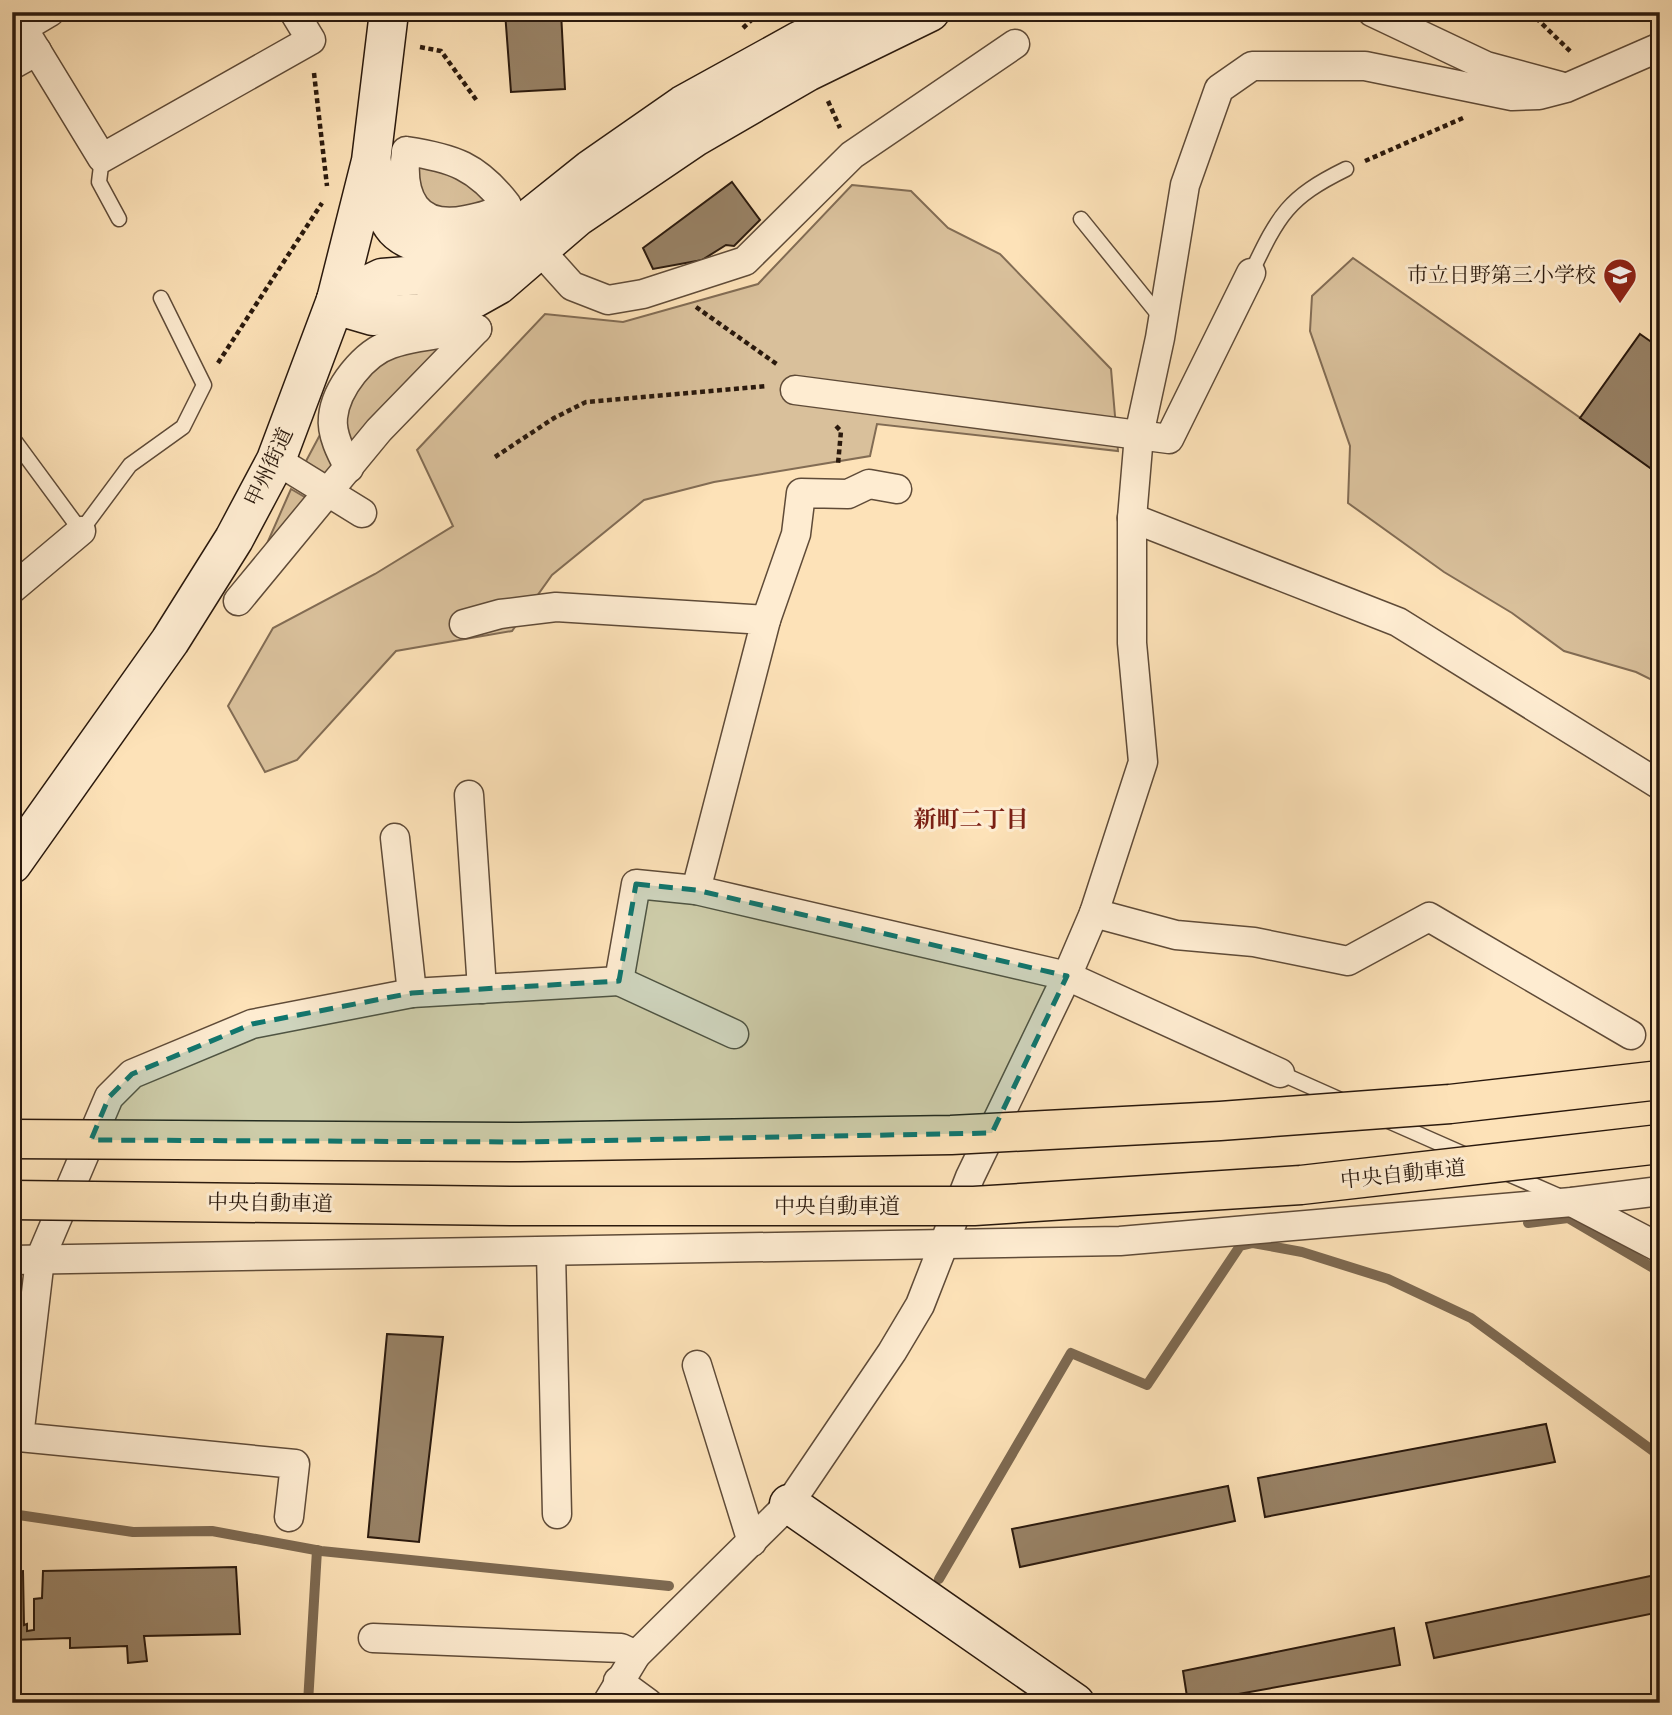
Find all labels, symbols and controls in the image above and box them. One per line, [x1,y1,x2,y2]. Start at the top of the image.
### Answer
school or university icon: 市立日野第三小学校 [1601,256,1639,305]
place label: 市立日野第三小学校 [1407,262,1596,288]
street label: 甲州街道 [239,423,299,511]
district label: 新町二丁目 [914,805,1029,833]
street label: 中央自動車道 [1339,1154,1467,1194]
street label: 中央自動車道 [207,1189,333,1217]
street label: 中央自動車道 [774,1193,900,1219]

